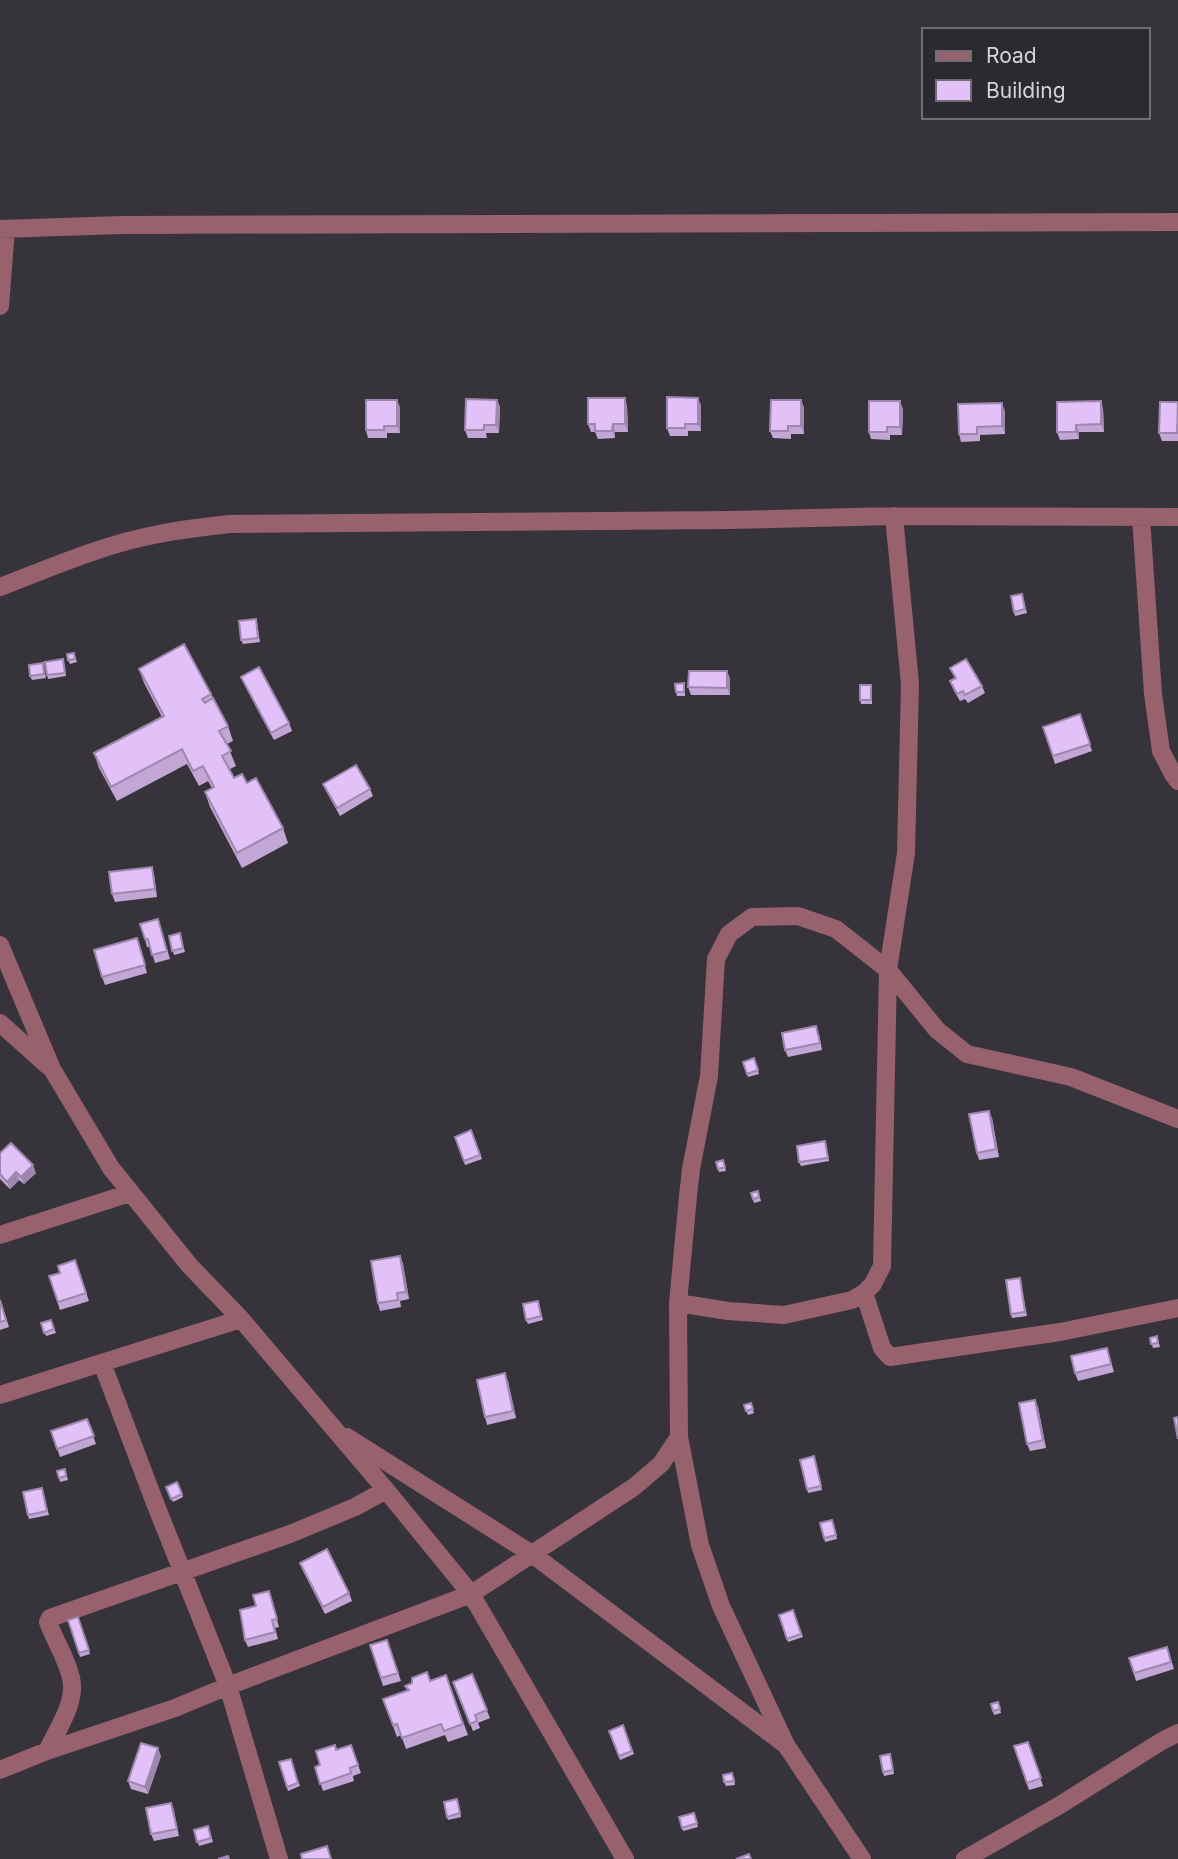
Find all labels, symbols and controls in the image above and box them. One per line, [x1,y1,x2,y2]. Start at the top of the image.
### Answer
legend [922,28,1150,119]
text: Road [986,43,1037,68]
text: Building [986,78,1066,103]

